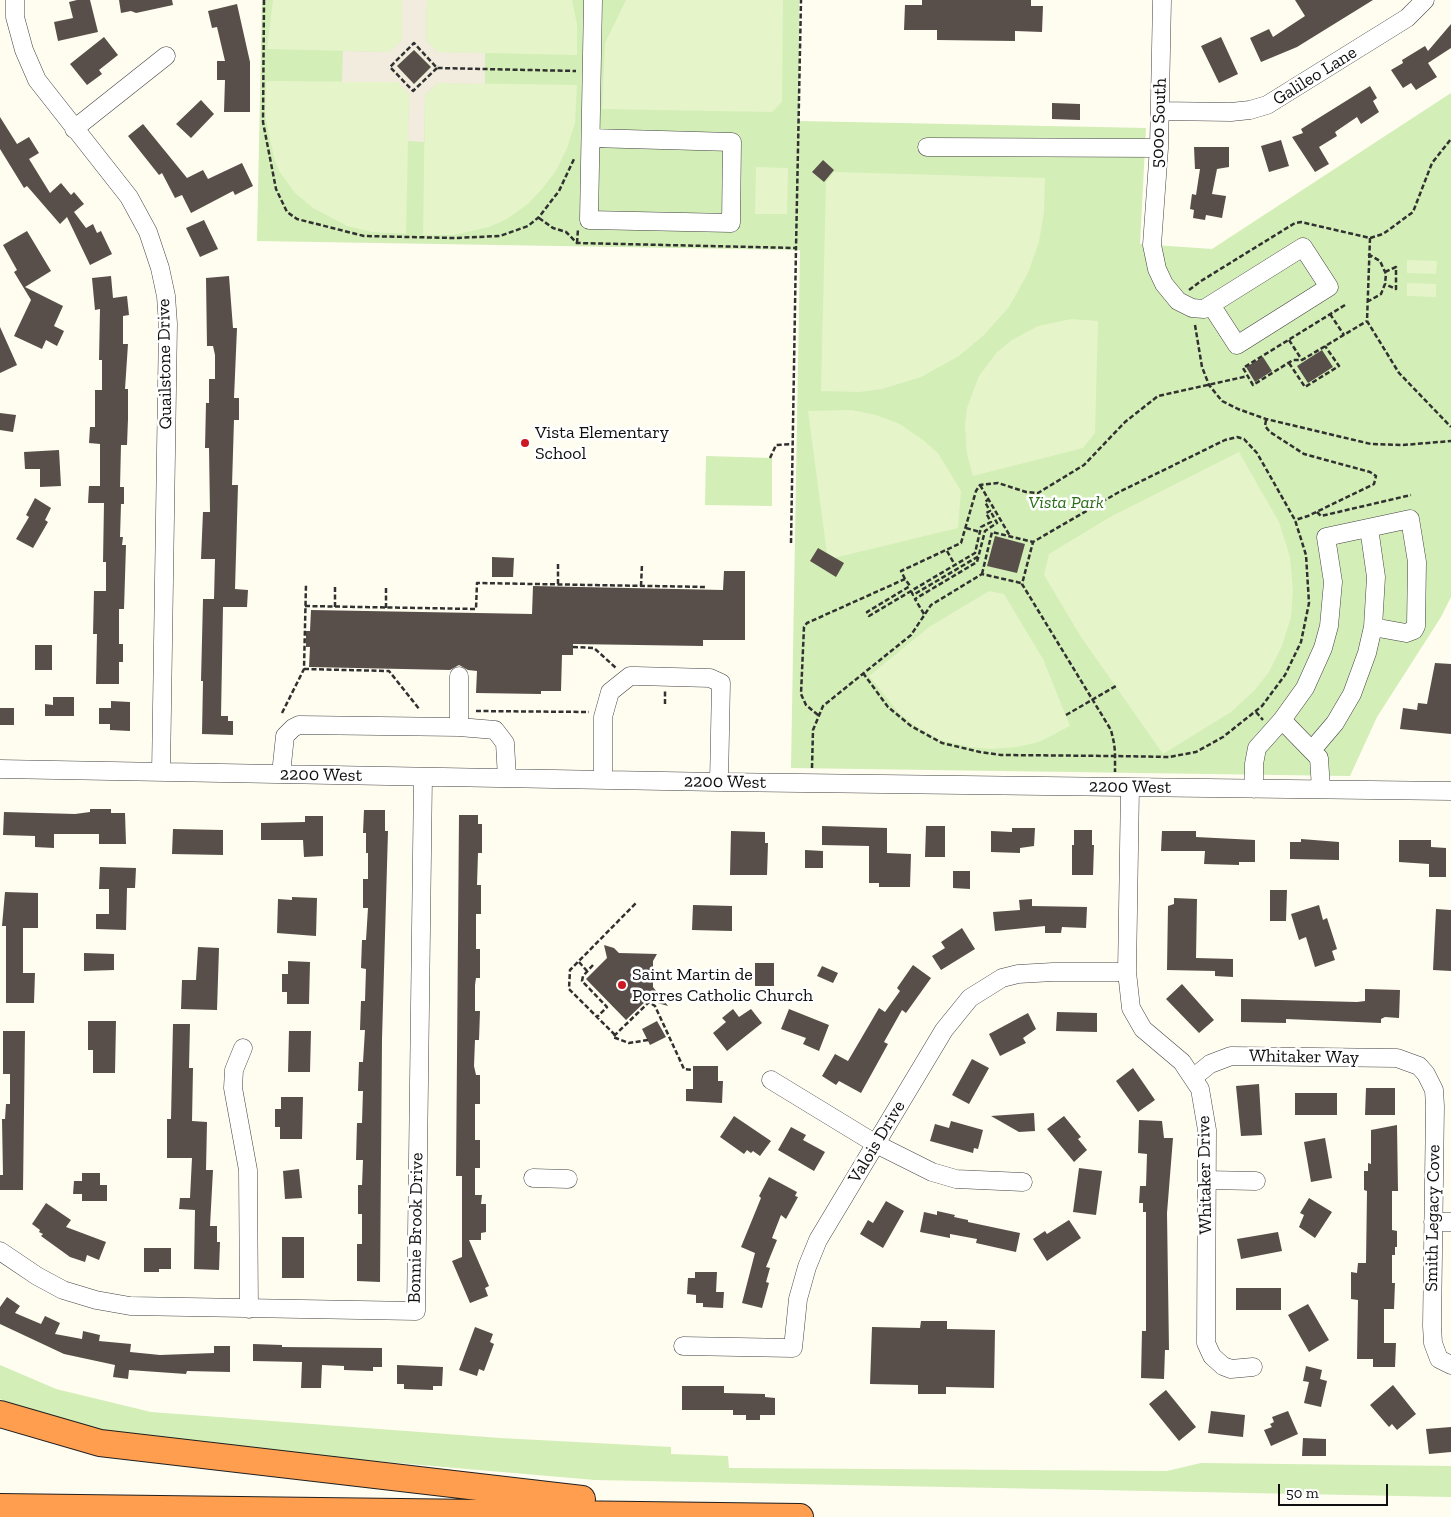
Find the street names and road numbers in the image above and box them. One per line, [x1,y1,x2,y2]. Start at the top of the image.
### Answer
street label: Galileo Lane [1269,42,1361,110]
street label: 5000 South [1147,78,1171,168]
street label: Quailstone Drive [153,298,177,430]
street label: 2200 West [280,763,362,787]
street label: 2200 West [684,770,766,794]
street label: 2200 West [1089,775,1171,799]
street label: Whitaker Way [1249,1045,1359,1069]
street label: Valois Drive [844,1097,910,1187]
street label: Whitaker Drive [1193,1115,1217,1235]
street label: Smith Legacy Cove [1421,1144,1445,1292]
street label: Bonnie Brook Drive [404,1152,428,1304]

